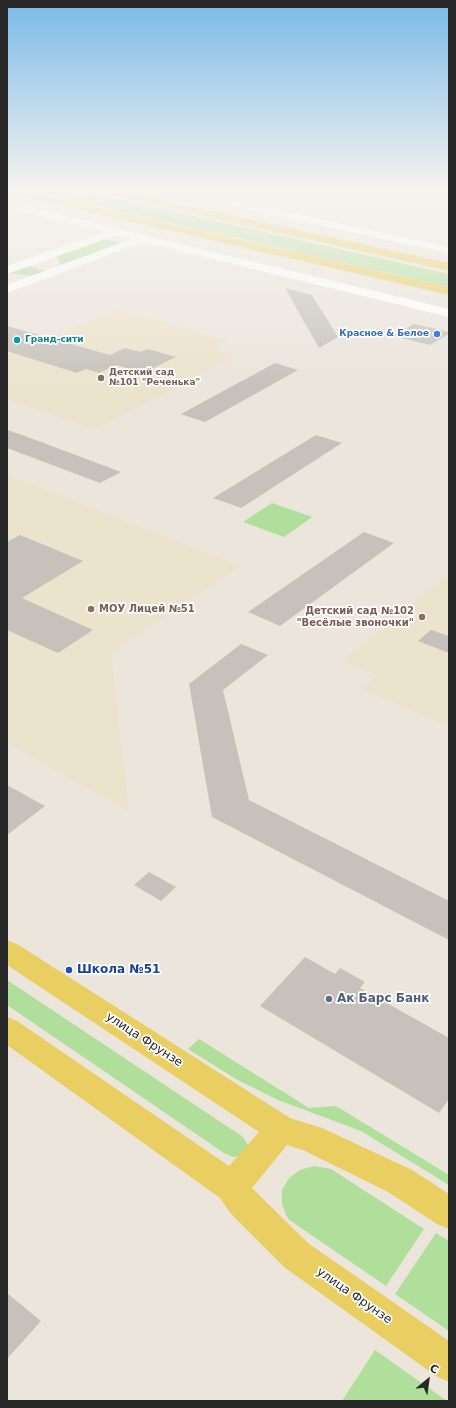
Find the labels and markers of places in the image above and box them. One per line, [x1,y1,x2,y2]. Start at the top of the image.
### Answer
place label: Красное & Белое [339,329,429,339]
marker: Красное & Белое [432,329,442,339]
marker: Гранд-сити [12,335,22,345]
place label: Гранд-сити [25,335,84,345]
place label: Детский сад №101 "Реченька" [109,368,200,389]
marker: Детский сад №101 "Реченька" [96,373,106,383]
place label: МОУ Лицей №51 [99,603,195,615]
marker: МОУ Лицей №51 [86,604,96,614]
place label: Детский сад №102 "Весёлые звоночки" [296,605,414,628]
marker: Детский сад №102 "Весёлые звоночки" [417,612,427,622]
place label: Школа №51 [77,963,160,977]
marker: Школа №51 [64,965,74,975]
place label: Ак Барс Банк [337,992,429,1006]
marker: Ак Барс Банк [324,994,334,1004]

